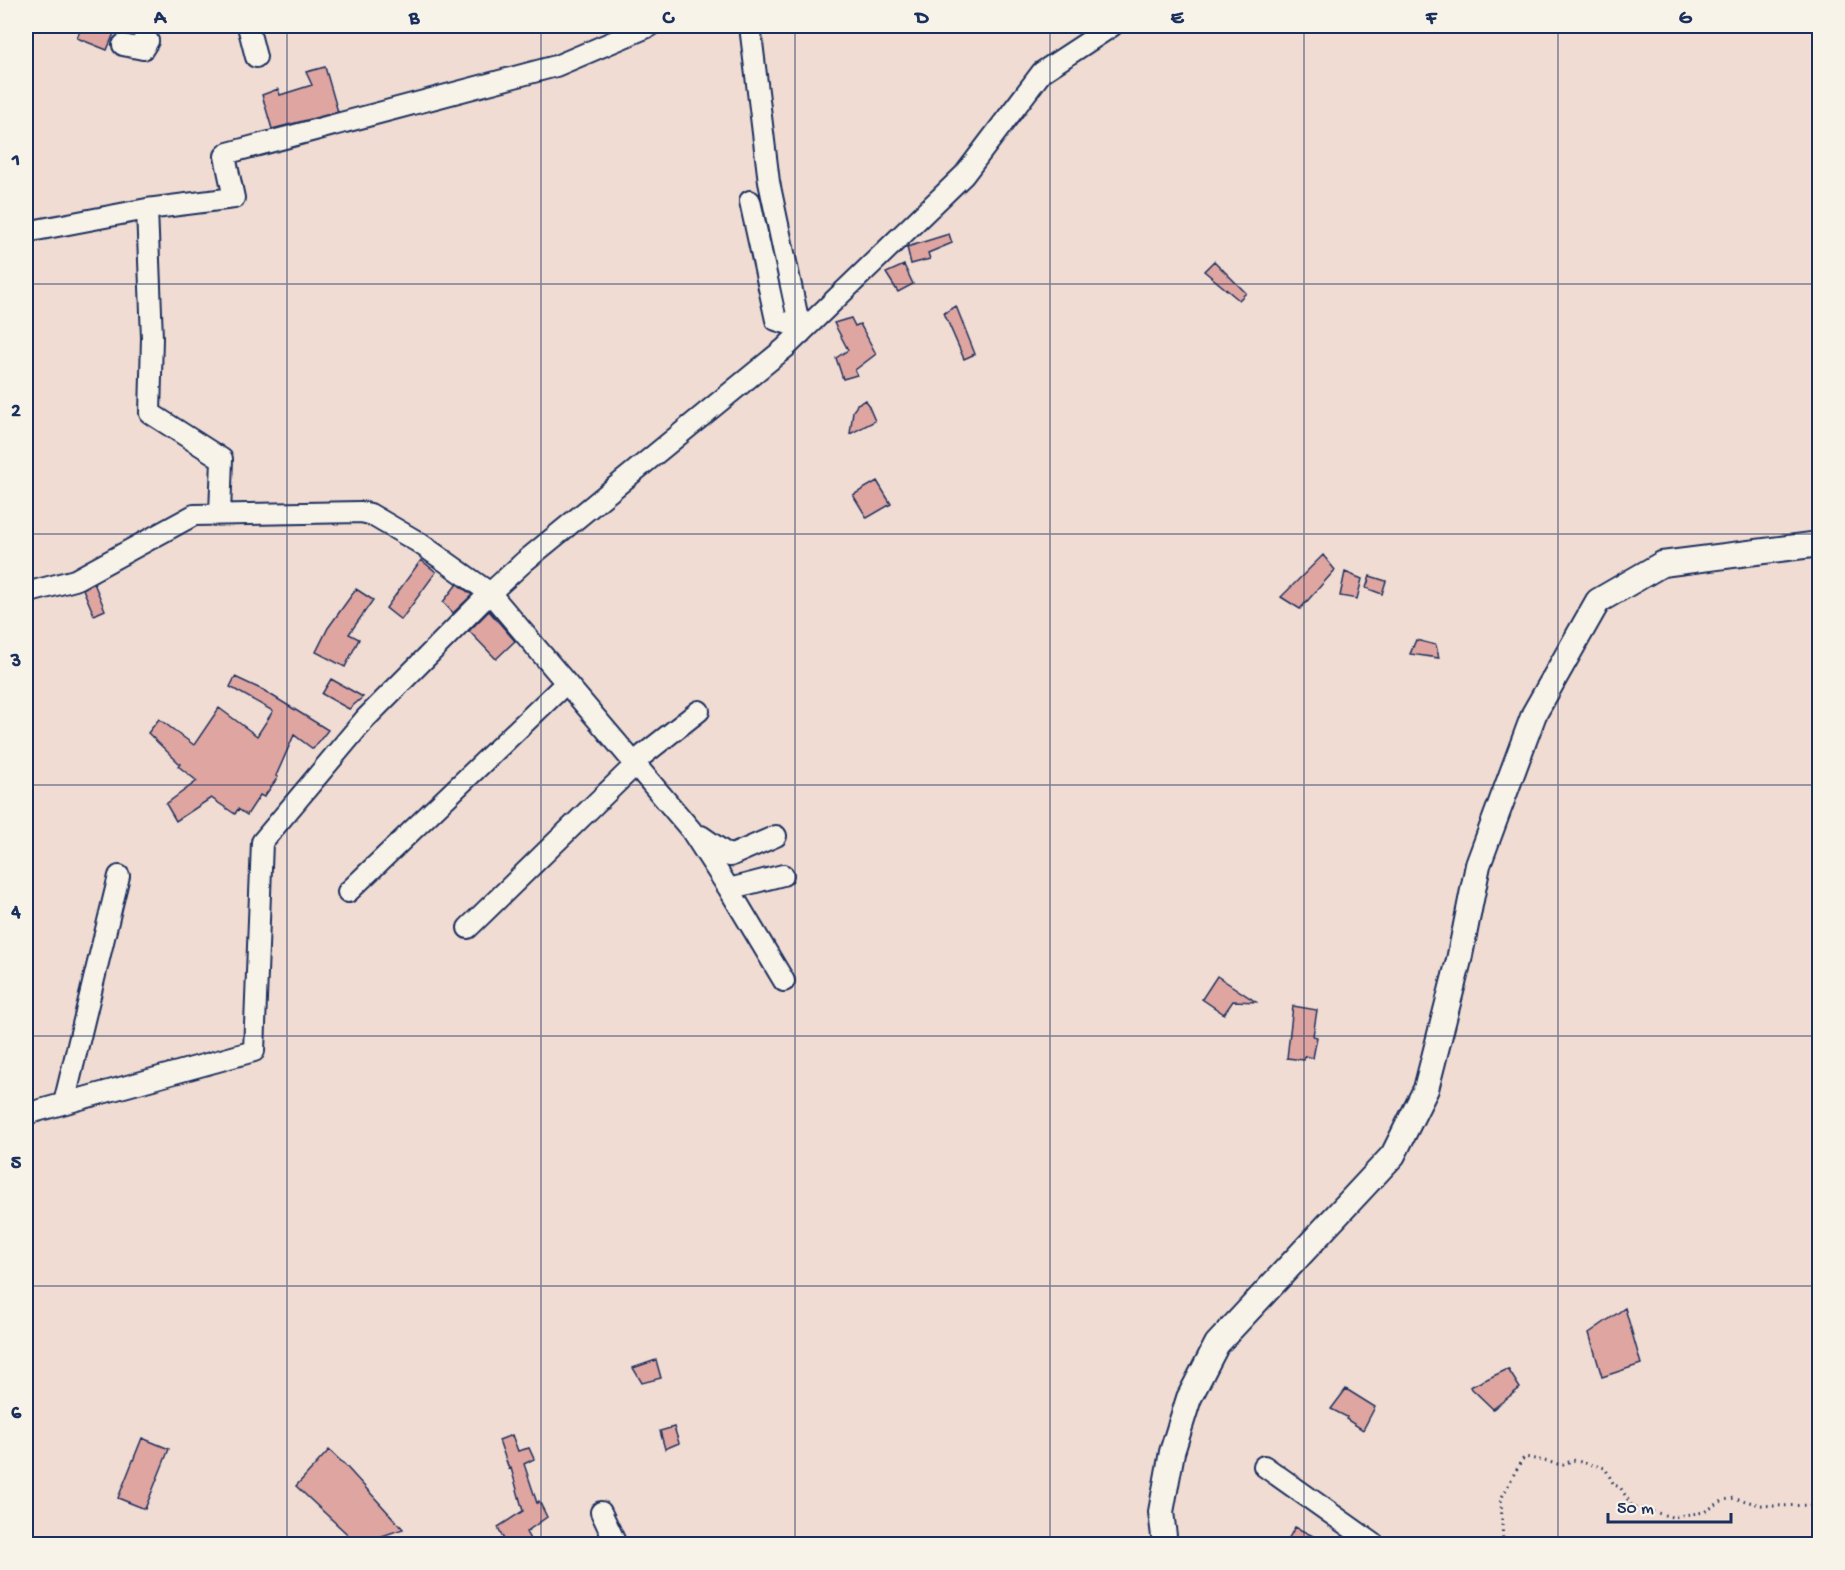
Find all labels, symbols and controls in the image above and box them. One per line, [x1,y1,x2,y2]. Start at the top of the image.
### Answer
text: A [153,8,168,31]
text: B [408,8,420,31]
text: C [662,8,676,31]
text: D [913,8,929,31]
text: E [1171,8,1185,31]
text: F [1425,8,1438,31]
text: G [1679,8,1693,31]
text: 1 [11,150,20,173]
text: 2 [11,401,21,424]
text: 3 [10,651,21,674]
text: 4 [10,902,21,925]
text: 5 [11,1153,22,1176]
text: 6 [11,1403,22,1426]
scale bar [1608,1486,1731,1524]
text: 50 m [1617,1499,1654,1520]

